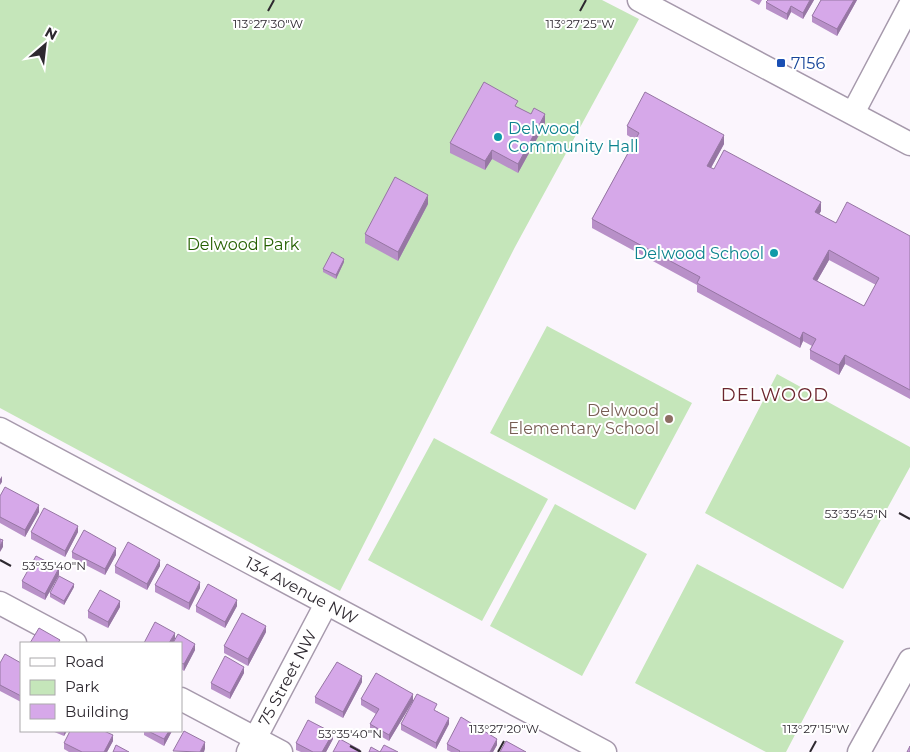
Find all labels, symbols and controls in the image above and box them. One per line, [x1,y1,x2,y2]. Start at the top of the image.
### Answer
text: 113°27'30"W [233,16,303,31]
text: 113°27'25"W [546,16,615,31]
north arrow [20,20,70,70]
text: N [42,23,60,44]
place label: 7156 [791,54,825,73]
marker: 7156 [775,57,787,69]
place label: Delwood Community Hall [508,119,639,156]
marker: Delwood Community Hall [492,131,504,143]
park label: Delwood Park [187,235,300,254]
place label: Delwood School [634,244,764,263]
marker: Delwood School [768,247,780,259]
district label: DELWOOD [721,384,829,406]
place label: Delwood Elementary School [508,401,659,438]
marker: Delwood Elementary School [663,413,675,425]
text: 53°35'45"N [825,506,887,521]
street label: 134 Avenue NW [242,552,361,628]
text: 53°35'40"N [22,558,86,573]
street label: 75 Street NW [254,626,320,729]
legend [20,642,182,732]
text: Road [65,652,104,671]
text: Park [65,677,99,696]
text: Building [65,702,129,721]
text: 113°27'20"W [469,721,539,736]
text: 113°27'15"W [783,721,849,736]
text: 53°35'40"N [318,726,382,741]

